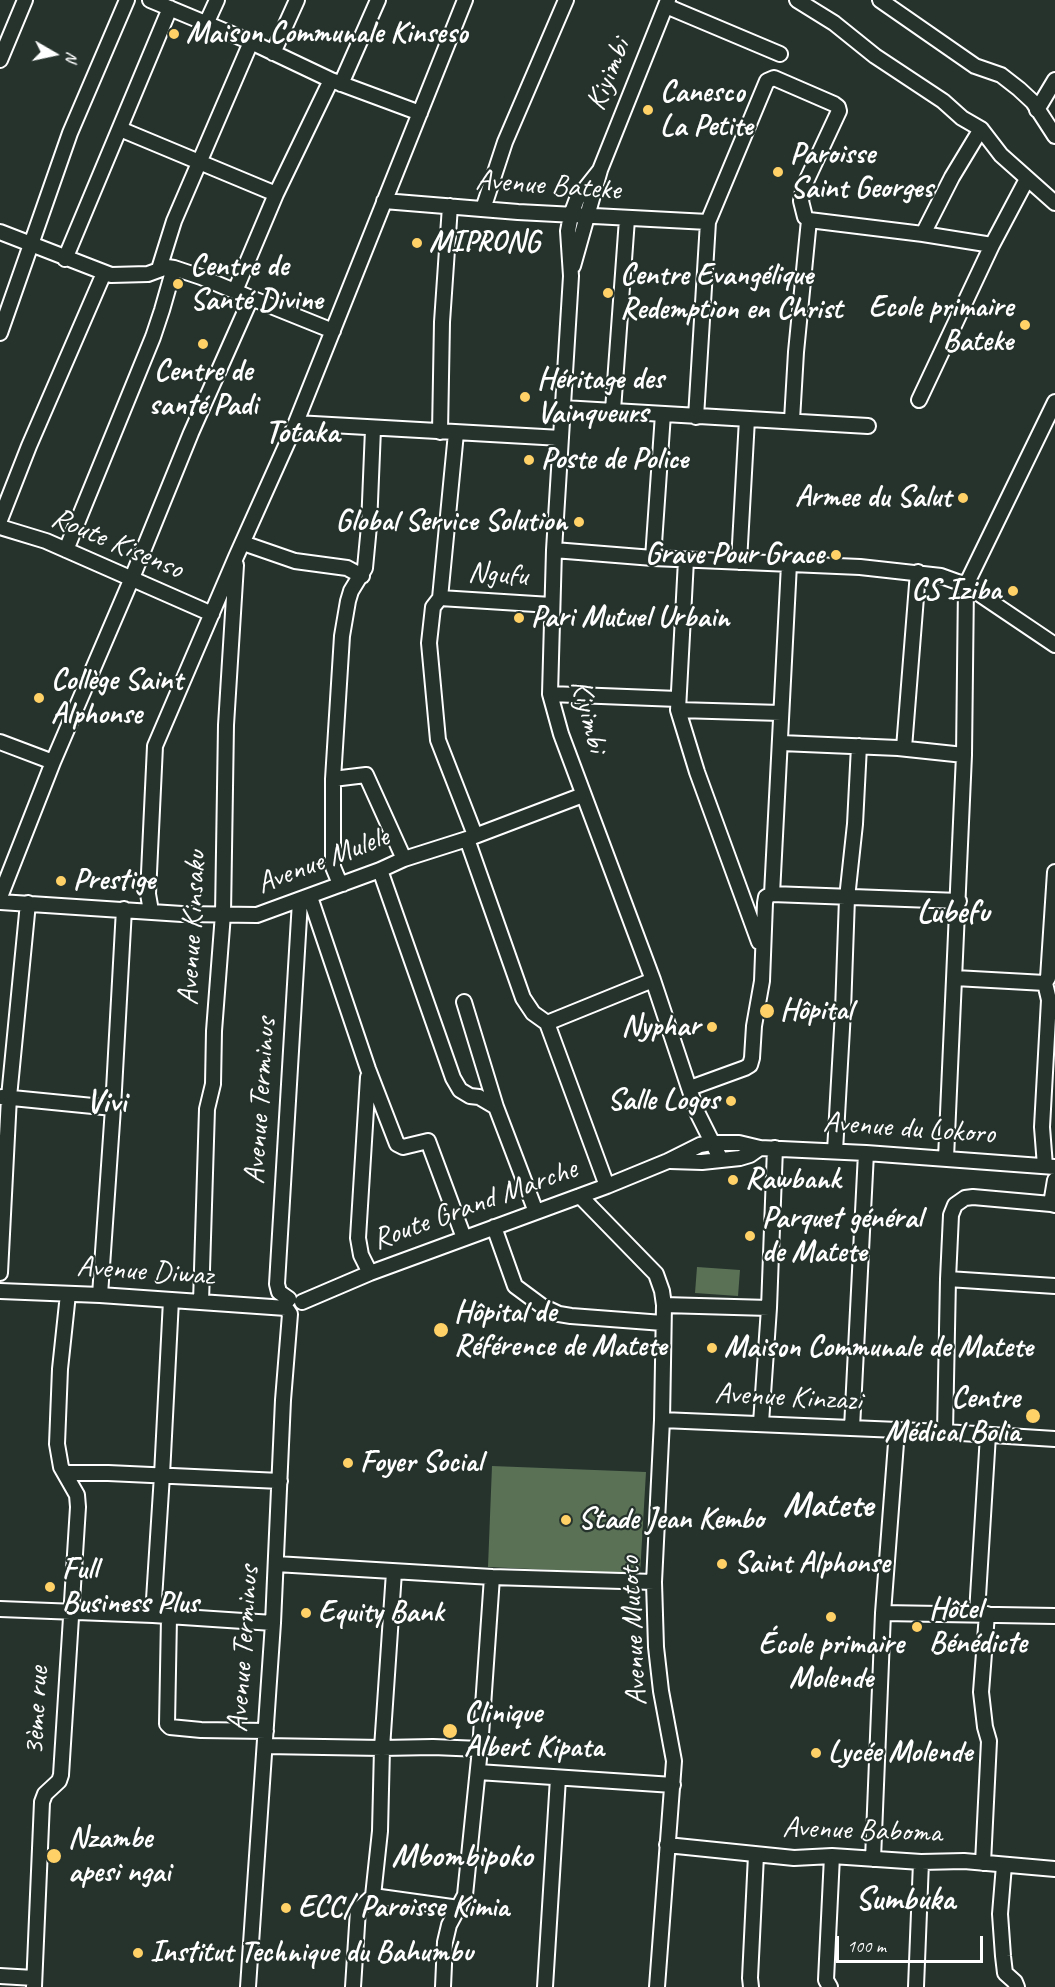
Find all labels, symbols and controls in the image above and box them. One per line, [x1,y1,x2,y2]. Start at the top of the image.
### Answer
place label: Maison Communale Kinseso [186,16,467,52]
north arrow [24,24,84,84]
marker: Maison Communale Kinseso [167,27,181,41]
street label: Kiyimbi [579,34,639,116]
text: N [61,50,82,63]
place label: Canesco La Petite [660,75,753,146]
marker: Canesco La Petite [641,103,655,117]
place label: Paroisse Saint Georges [790,137,933,207]
street label: Avenue Bateke [474,163,622,209]
marker: Paroisse Saint Georges [771,165,785,179]
place label: MIPRONG [429,225,540,261]
marker: MIPRONG [410,236,424,250]
place label: Centre de Santé Divine [190,249,322,320]
place label: Centre Evangélique Redemption en Christ [620,258,842,328]
marker: Centre de Santé Divine [171,277,185,291]
marker: Centre Evangélique Redemption en Christ [601,286,615,300]
place label: Ecole primaire Bateke [868,290,1013,360]
marker: Ecole primaire Bateke [1018,318,1032,332]
marker: Centre de santé Padi [196,337,210,351]
place label: Centre de santé Padi [149,354,257,424]
place label: Héritage des Vainqueurs [537,362,664,433]
marker: Héritage des Vainqueurs [518,390,532,404]
district label: Totaka [265,413,339,453]
place label: Poste de Police [541,442,688,478]
marker: Poste de Police [522,453,536,467]
place label: Armee du Salut [795,480,951,516]
marker: Armee du Salut [956,491,970,505]
street label: Route Kisenso [46,500,188,588]
place label: Global Service Solution [336,504,567,540]
marker: Global Service Solution [572,515,586,529]
place label: Grave Pour Grace [645,537,824,573]
marker: Grave Pour Grace [829,548,843,562]
street label: Ngufu [467,555,529,595]
place label: CS Iziba [911,573,1001,609]
marker: CS Iziba [1006,584,1020,598]
place label: Pari Mutuel Urbain [531,600,729,636]
marker: Pari Mutuel Urbain [512,611,526,625]
place label: Collège Saint Alphonse [51,663,182,734]
street label: Kiyimbi [562,676,614,756]
marker: Collège Saint Alphonse [32,691,46,705]
street label: Avenue Mulele [252,819,394,903]
street label: Avenue Kinsaku [171,850,215,1006]
place label: Prestige [73,863,155,899]
marker: Prestige [54,874,68,888]
district label: Lubefu [917,893,989,933]
place label: Hôpital [780,993,853,1029]
marker: Hôpital [758,1002,776,1020]
place label: Nyphar [621,1009,700,1045]
street label: Avenue Terminus [237,1017,285,1185]
marker: Nyphar [705,1020,719,1034]
district label: Vivi [86,1083,126,1123]
place label: Salle Logos [607,1083,719,1119]
marker: Salle Logos [724,1094,738,1108]
street label: Avenue du Lokoro [822,1105,996,1153]
street label: Route Grand Marche [368,1151,582,1259]
place label: Rawbank [745,1162,840,1198]
marker: Rawbank [726,1173,740,1187]
place label: Parquet général de Matete [762,1201,922,1272]
marker: Parquet général de Matete [743,1229,757,1243]
street label: Avenue Diwaz [76,1249,214,1295]
place label: Hôpital de Référence de Matete [454,1295,667,1366]
marker: Hôpital de Référence de Matete [432,1321,450,1339]
place label: Maison Communale de Matete [724,1330,1033,1366]
marker: Maison Communale de Matete [705,1341,719,1355]
street label: Avenue Kinzazi [714,1376,862,1420]
place label: Centre Médical Bolia [884,1381,1020,1452]
marker: Centre Médical Bolia [1024,1407,1042,1425]
place label: Foyer Social [360,1445,482,1481]
marker: Foyer Social [341,1456,355,1470]
district label: Matete [783,1485,873,1529]
place label: Stade Jean Kembo [578,1502,764,1538]
marker: Stade Jean Kembo [559,1513,573,1527]
place label: Saint Alphonse [734,1546,890,1582]
place label: Full Business Plus [62,1552,198,1622]
street label: Avenue Mutoto [612,1555,656,1707]
marker: Saint Alphonse [715,1557,729,1571]
street label: Avenue Terminus [220,1565,268,1733]
marker: Full Business Plus [43,1580,57,1594]
place label: Hôtel Bénédicte [929,1592,1027,1662]
place label: Equity Bank [318,1595,443,1631]
marker: Equity Bank [299,1606,313,1620]
marker: École primaire Molende [824,1610,838,1624]
marker: Hôtel Bénédicte [910,1620,924,1634]
place label: École primaire Molende [759,1627,903,1698]
street label: 3ème rue [17,1666,57,1756]
place label: Clinique Albert Kipata [464,1696,604,1766]
marker: Clinique Albert Kipata [441,1722,459,1740]
place label: Lycée Molende [828,1735,972,1771]
marker: Lycée Molende [809,1746,823,1760]
street label: Avenue Baboma [782,1810,942,1852]
place label: Nzambe apesi ngai [68,1821,170,1892]
district label: Mbombipoko [391,1837,533,1877]
marker: Nzambe apesi ngai [45,1847,63,1865]
district label: Sumbuka [855,1880,955,1920]
place label: ECC/ Paroisse Kimia [298,1890,509,1926]
marker: ECC/ Paroisse Kimia [279,1901,293,1915]
scale bar [839,1924,986,1962]
place label: Institut Technique du Bahumbu [150,1935,473,1971]
text: 100 m [847,1935,886,1957]
marker: Institut Technique du Bahumbu [131,1946,145,1960]

